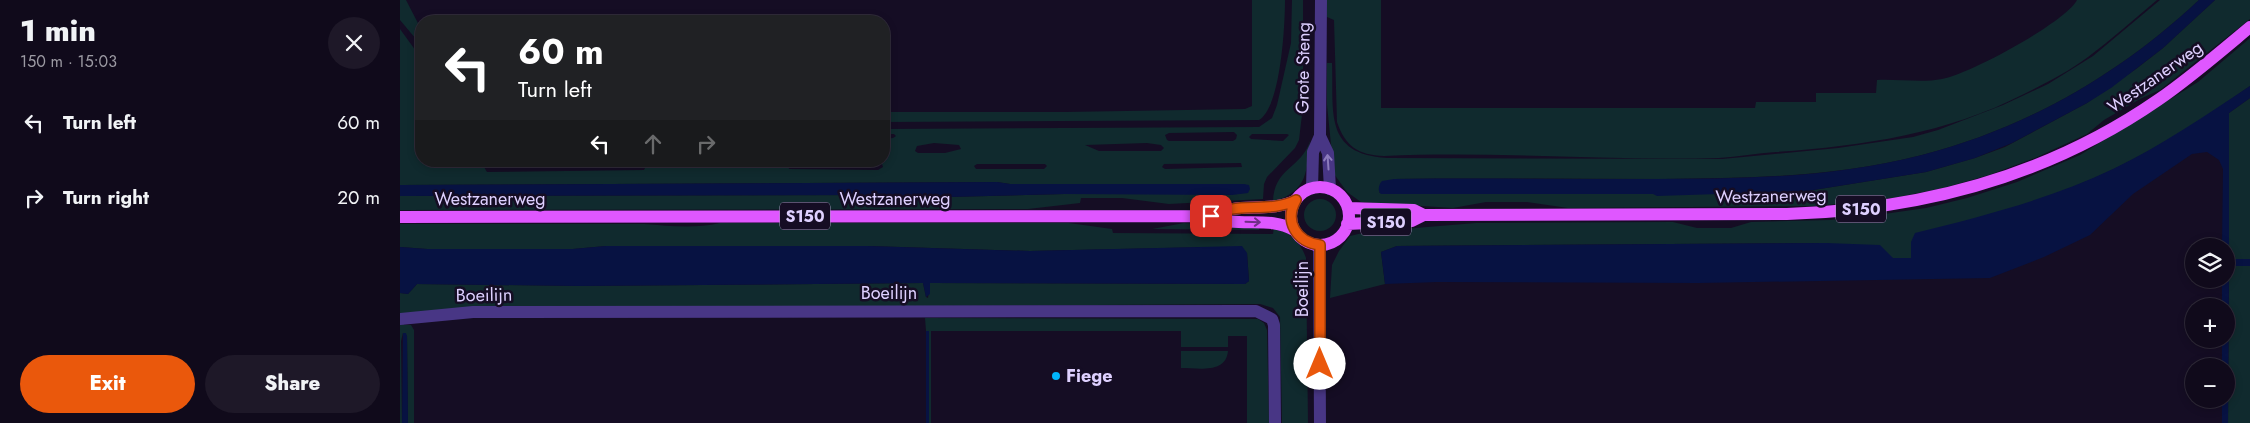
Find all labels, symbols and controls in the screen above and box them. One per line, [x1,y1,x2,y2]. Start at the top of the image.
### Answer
text: 1 min [20,9,96,52]
button: close [328,17,380,69]
street label: Grote Steng [1289,22,1317,114]
text: 60 m [518,27,604,77]
street label: Westzanerweg [2102,34,2208,120]
icon: left [435,35,500,100]
text: 150 m · 15:03 [20,50,117,73]
text: Turn left [518,73,592,105]
icon: left [20,109,48,137]
text: Turn left [63,109,136,136]
text: 60 m [337,109,380,136]
icon: left [586,130,614,158]
icon: ahead [639,130,667,158]
icon: right [692,130,720,158]
one-way arrow [1324,154,1333,170]
street label: Westzanerweg [1715,182,1827,210]
icon: right [20,184,48,212]
text: Turn right [63,184,149,211]
text: 20 m [337,184,380,211]
street label: Westzanerweg [434,186,546,212]
street label: Westzanerweg [839,186,951,212]
pin [1190,195,1232,237]
road number: S150 [1836,195,1886,222]
road number: S150 [780,202,830,230]
icon: arrive [1197,202,1225,230]
road number: S150 [1361,208,1411,236]
one-way arrow [1244,218,1260,227]
map controls [2185,238,2235,408]
button: layers [2185,238,2235,288]
street label: Boeilijn [1289,261,1315,317]
street label: Boeilijn [861,280,917,306]
street label: Boeilijn [455,282,513,308]
button: + [2185,298,2235,348]
position arrow [1293,337,1345,389]
button: Exit [20,355,195,413]
button: Share [205,355,380,413]
button: − [2185,358,2235,408]
place label: Fiege [1066,363,1113,389]
marker: Fiege [1050,370,1062,382]

